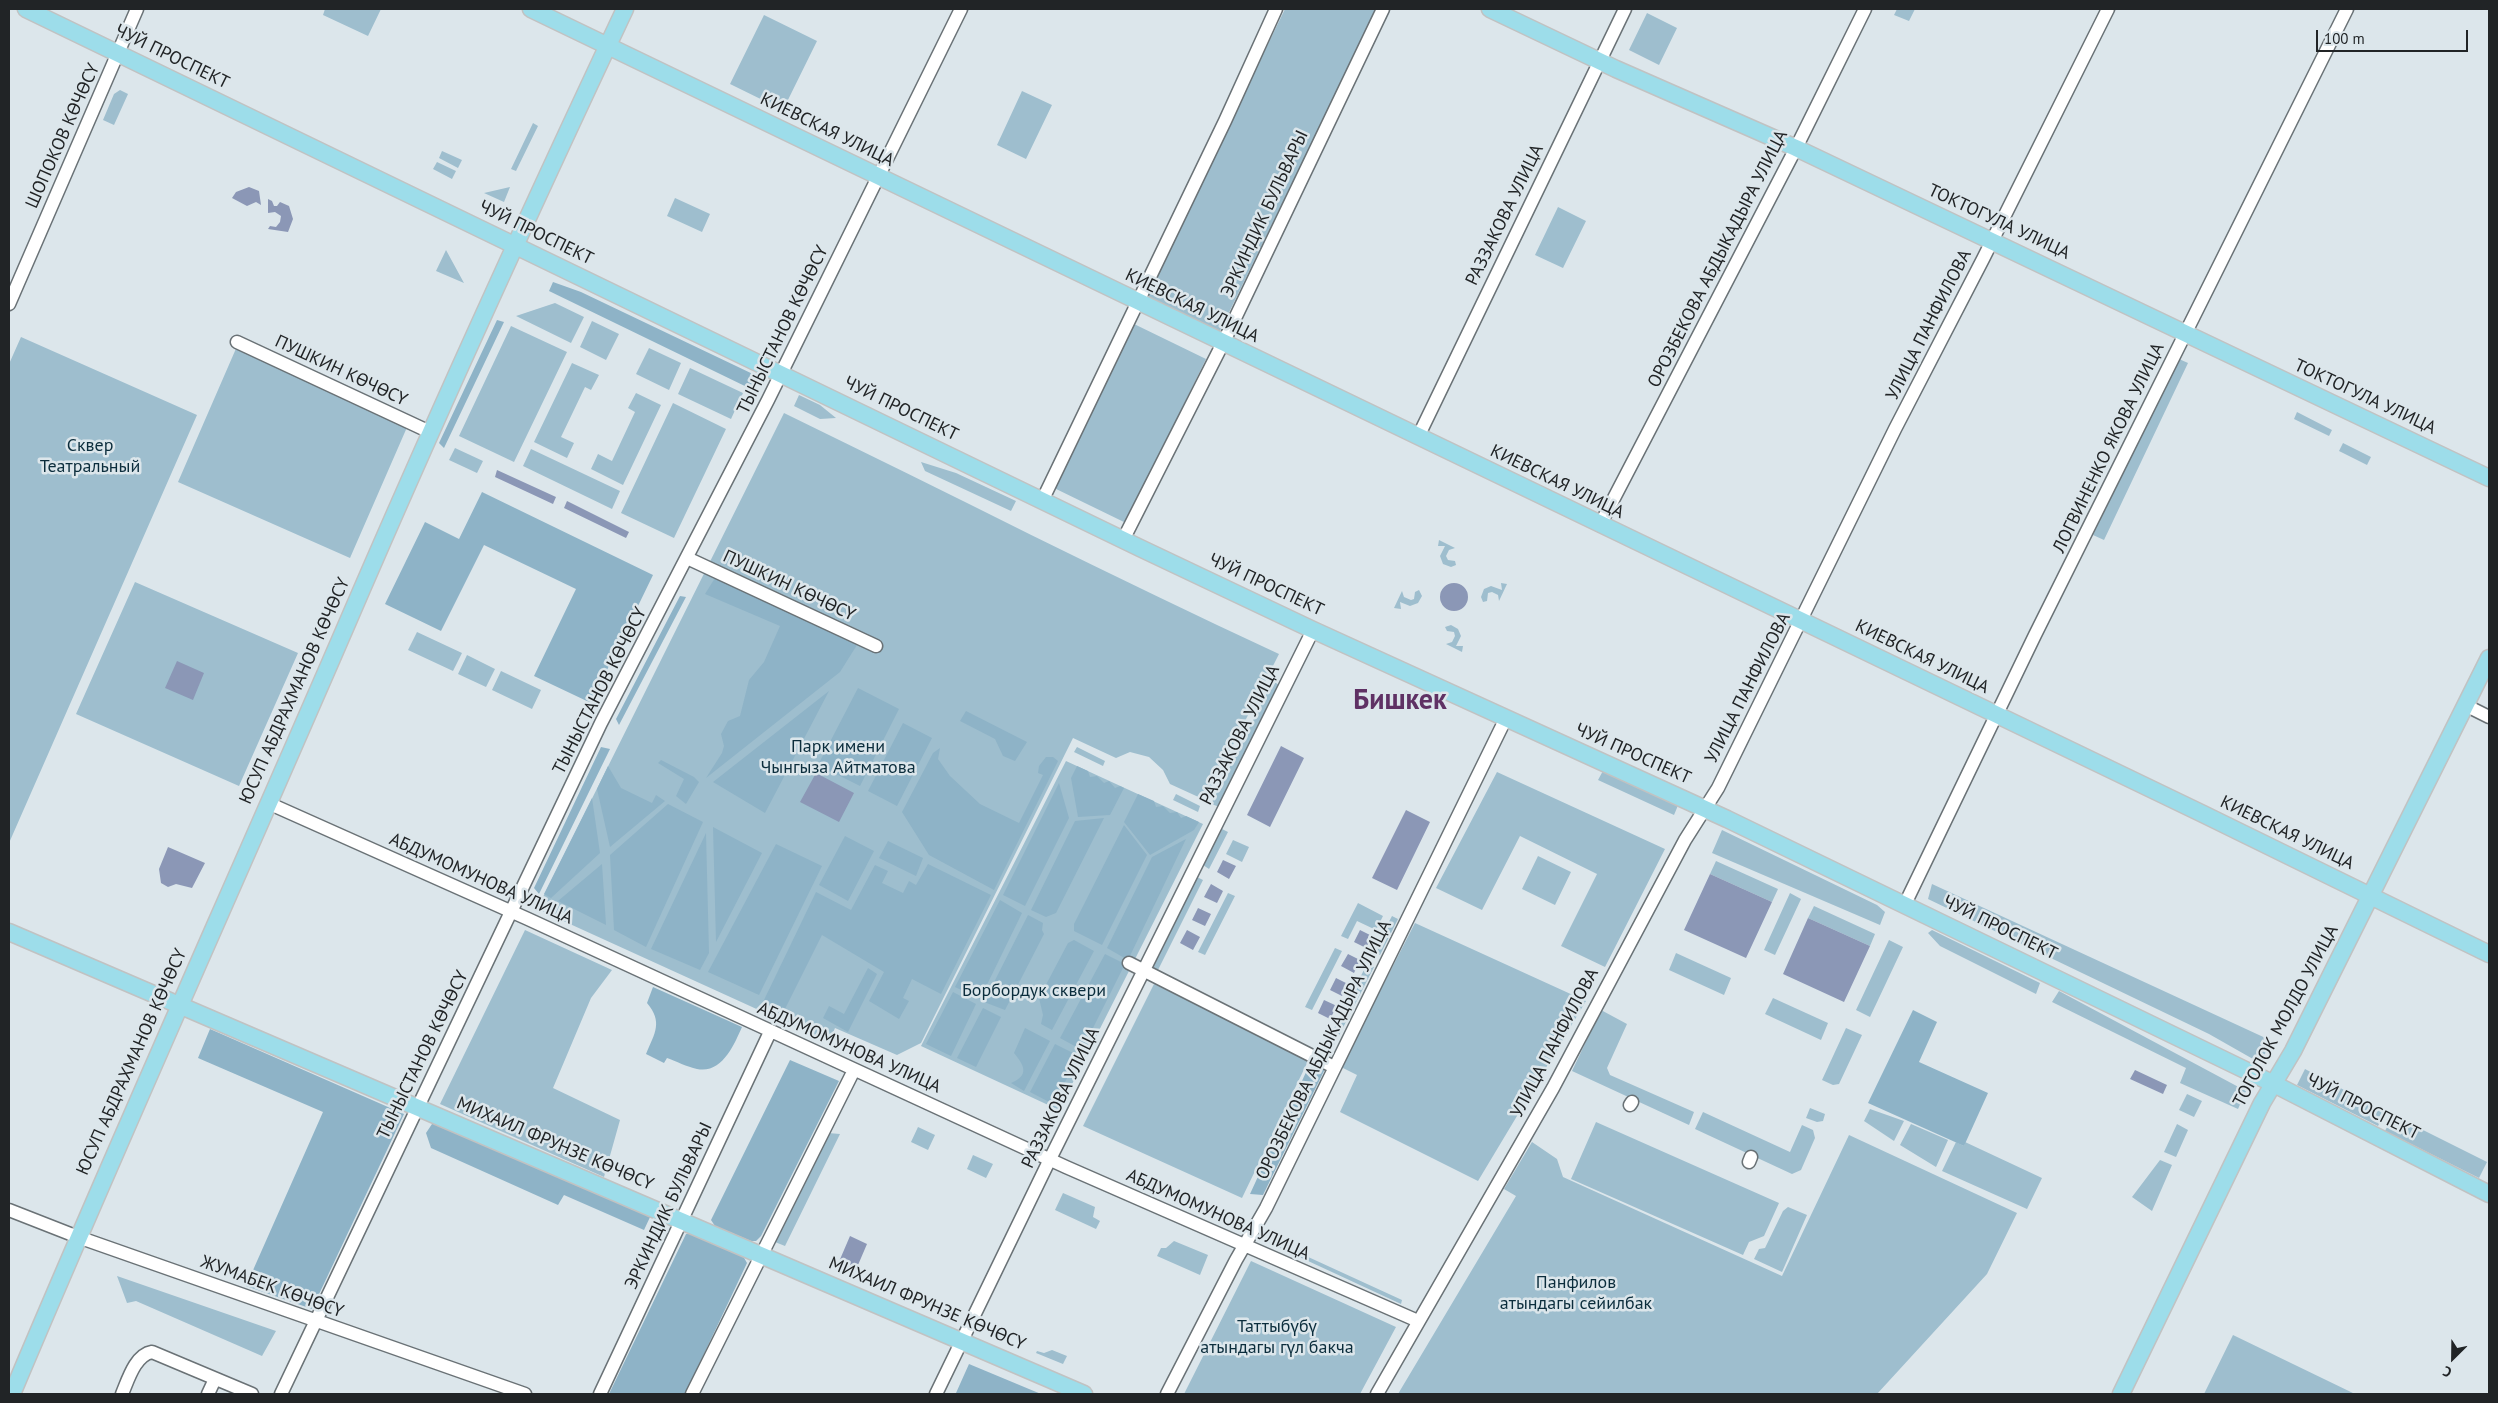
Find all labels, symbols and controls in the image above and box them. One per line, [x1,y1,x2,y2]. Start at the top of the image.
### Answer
street label: ЧУЙ ПРОСПЕКТ [111,20,233,94]
scale bar [2318,20,2470,52]
text: 100 m [2324,29,2365,48]
street label: ШОПОКОВ КӨЧӨСҮ [21,60,105,212]
street label: КИЕВСКАЯ УЛИЦА [757,88,897,172]
street label: ЭРКИНДИК БУЛЬВАРЫ [1217,127,1313,301]
street label: ОРОЗБЕКОВА АБДЫКАДЫРА УЛИЦА [1643,127,1793,391]
street label: РАЗЗАКОВА УЛИЦА [1462,141,1548,289]
street label: ТОКТОГУЛА УЛИЦА [1925,180,2073,264]
street label: ЧУЙ ПРОСПЕКТ [475,196,597,270]
street label: ТЫНЫСТАНОВ КӨЧӨСҮ [733,242,833,418]
street label: УЛИЦА ПАНФИЛОВА [1882,246,1976,404]
street label: КИЕВСКАЯ УЛИЦА [1122,264,1262,348]
street label: ПУШКИН КӨЧӨСҮ [271,331,411,411]
street label: ЛОГВИНЕНКО ЯКОВА УЛИЦА [2049,340,2169,556]
street label: ТОКТОГУЛА УЛИЦА [2291,355,2439,439]
street label: ЧУЙ ПРОСПЕКТ [840,372,962,446]
park label: Сквер Театральный [40,435,140,478]
street label: КИЕВСКАЯ УЛИЦА [1487,440,1627,524]
street label: ПУШКИН КӨЧӨСҮ [719,546,859,626]
street label: ЧУЙ ПРОСПЕКТ [1205,549,1327,621]
street label: ЮСУП АБДРАХМАНОВ КӨЧӨСҮ [235,574,355,808]
street label: ТЫНЫСТАНОВ КӨЧӨСҮ [548,604,652,778]
street label: УЛИЦА ПАНФИЛОВА [1701,609,1795,767]
street label: КИЕВСКАЯ УЛИЦА [1852,615,1992,699]
street label: РАЗЗАКОВА УЛИЦА [1195,661,1285,809]
district label: Бишкек [1353,684,1447,718]
street label: ЧУЙ ПРОСПЕКТ [1572,719,1694,789]
park label: Парк имени Чынгыза Айтматова [760,736,916,779]
street label: КИЕВСКАЯ УЛИЦА [2217,791,2357,875]
street label: АБДУМОМУНОВА УЛИЦА [386,829,576,929]
street label: ЧУЙ ПРОСПЕКТ [1939,891,2061,965]
street label: ОРОЗБЕКОВА АБДЫКАДЫРА УЛИЦА [1252,917,1396,1183]
street label: ТОГОЛОК МОЛДО УЛИЦА [2229,921,2343,1111]
street label: ЮСУП АБДРАХМАНОВ КӨЧӨСҮ [72,945,192,1179]
street label: УЛИЦА ПАНФИЛОВА [1507,965,1603,1121]
street label: ТЫНЫСТАНОВ КӨЧӨСҮ [373,967,473,1143]
park label: Борбордук сквери [962,980,1106,1002]
street label: АБДУМОМУНОВА УЛИЦА [754,998,944,1098]
street label: РАЗЗАКОВА УЛИЦА [1018,1024,1104,1172]
street label: ЧУЙ ПРОСПЕКТ [2303,1069,2423,1145]
street label: МИХАИЛ ФРУНЗЕ КӨЧӨСҮ [453,1093,657,1195]
street label: ЭРКИНДИК БУЛЬВАРЫ [621,1119,717,1293]
street label: АБДУМОМУНОВА УЛИЦА [1123,1165,1313,1265]
street label: ЖУМАБЕК КӨЧӨСҮ [198,1251,346,1323]
street label: МИХАИЛ ФРУНЗЕ КӨЧӨСҮ [825,1253,1029,1355]
park label: Панфилов атындагы сейилбак [1500,1272,1652,1315]
park label: Таттыбүбү атындагы гүл бакча [1200,1316,1354,1358]
north arrow [2428,1333,2478,1383]
text: С [2440,1362,2454,1382]

